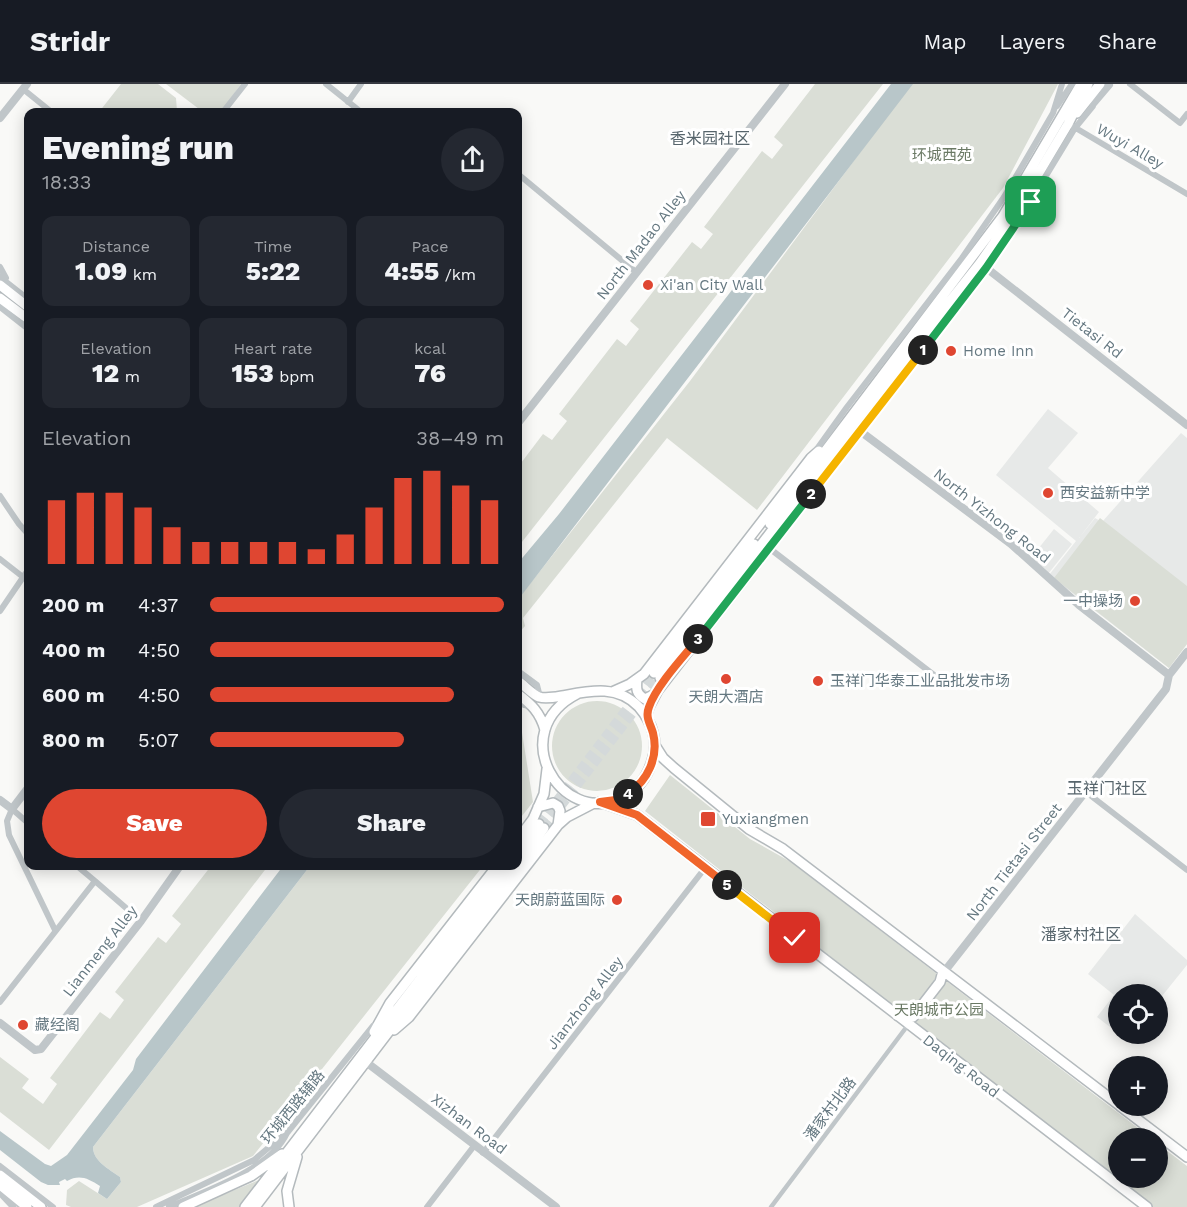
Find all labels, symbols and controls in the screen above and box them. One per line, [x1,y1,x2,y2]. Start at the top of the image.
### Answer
text: Stridr [30,25,110,58]
text: Map [923,29,966,54]
text: Layers [999,29,1065,54]
text: Share [1098,29,1157,54]
street label: Wuyi Alley [1093,120,1167,173]
text: Evening run [42,128,234,167]
button: share [441,128,504,191]
district label: 香米园社区 [670,129,750,148]
park label: 环城西苑 [912,146,972,164]
text: 18:33 [42,170,91,194]
pin [1005,176,1056,227]
icon: arrive [1014,185,1047,218]
street label: North Madao Alley [593,186,689,303]
text: Distance [82,237,150,256]
text: Time [254,237,292,256]
text: Pace [411,237,449,256]
text: 1.09 [75,256,127,286]
text: 5:22 [246,256,300,286]
text: 4:55 [384,256,439,286]
text: km [127,265,157,284]
text: /km [439,265,476,284]
place label: Xi'an City Wall [660,276,764,294]
marker: Xi'an City Wall [641,278,655,292]
street label: Tietasi Rd [1058,304,1126,362]
pin: 1 [908,335,938,365]
text: Elevation [80,339,152,358]
text: Heart rate [233,339,313,358]
text: kcal [414,339,446,358]
text: 1 [920,340,926,359]
place label: Home Inn [963,342,1034,360]
marker: Home Inn [944,344,958,358]
text: 12 [92,358,119,388]
text: 153 [231,358,274,388]
text: 76 [414,358,446,388]
text: m [119,367,140,386]
text: bpm [274,367,315,386]
text: Elevation [42,426,131,450]
text: 38–49 m [416,426,504,450]
street label: North Yizhong Road [930,465,1054,567]
pin: 2 [796,479,826,509]
text: 2 [806,484,816,503]
place label: 西安益新中学 [1060,484,1150,502]
marker: 西安益新中学 [1041,486,1055,500]
place label: 一中操场 [1063,592,1123,610]
text: 200 m [42,593,104,617]
text: 4:37 [138,593,178,617]
marker: 一中操场 [1128,594,1142,608]
pin: 3 [683,624,713,654]
text: 3 [693,629,703,648]
text: 400 m [42,638,105,662]
text: 4:50 [138,638,180,662]
marker: 天朗大酒店 [719,672,733,686]
place label: 玉祥门华泰工业品批发市场 [830,672,1010,690]
marker: 玉祥门华泰工业品批发市场 [811,674,825,688]
text: 600 m [42,683,105,707]
text: 4:50 [138,683,180,707]
place label: 天朗大酒店 [688,688,764,706]
text: 800 m [42,728,105,752]
text: 5:07 [138,728,179,752]
pin: 4 [613,779,643,809]
district label: 玉祥门社区 [1067,779,1147,798]
text: 4 [623,784,633,803]
button: Save [42,789,267,858]
button: Share [279,789,504,858]
street label: North Tietasi Street [963,799,1066,924]
marker: Yuxiangmen [699,810,717,828]
place label: Yuxiangmen [722,810,809,828]
pin: 5 [712,870,742,900]
text: 5 [722,875,732,894]
place label: 天朗蔚蓝国际 [515,891,605,909]
marker: 天朗蔚蓝国际 [610,893,624,907]
street label: Lianmeng Alley [59,902,141,1000]
pin [769,912,820,963]
icon: check [778,921,811,954]
district label: 潘家村社区 [1041,925,1121,944]
street label: Jianzhong Alley [543,953,627,1053]
map controls [1108,984,1168,1188]
button: locate [1108,984,1168,1044]
park label: 天朗城市公园 [894,1001,984,1019]
place label: 藏经阁 [35,1016,80,1034]
marker: 藏经阁 [16,1018,30,1032]
street label: Daqing Road [919,1031,1003,1101]
button: + [1108,1056,1168,1116]
street label: 环城西路辅路 [258,1066,328,1148]
street label: 潘家村北路 [800,1074,860,1144]
street label: Xizhan Road [428,1090,510,1158]
button: − [1108,1128,1168,1188]

